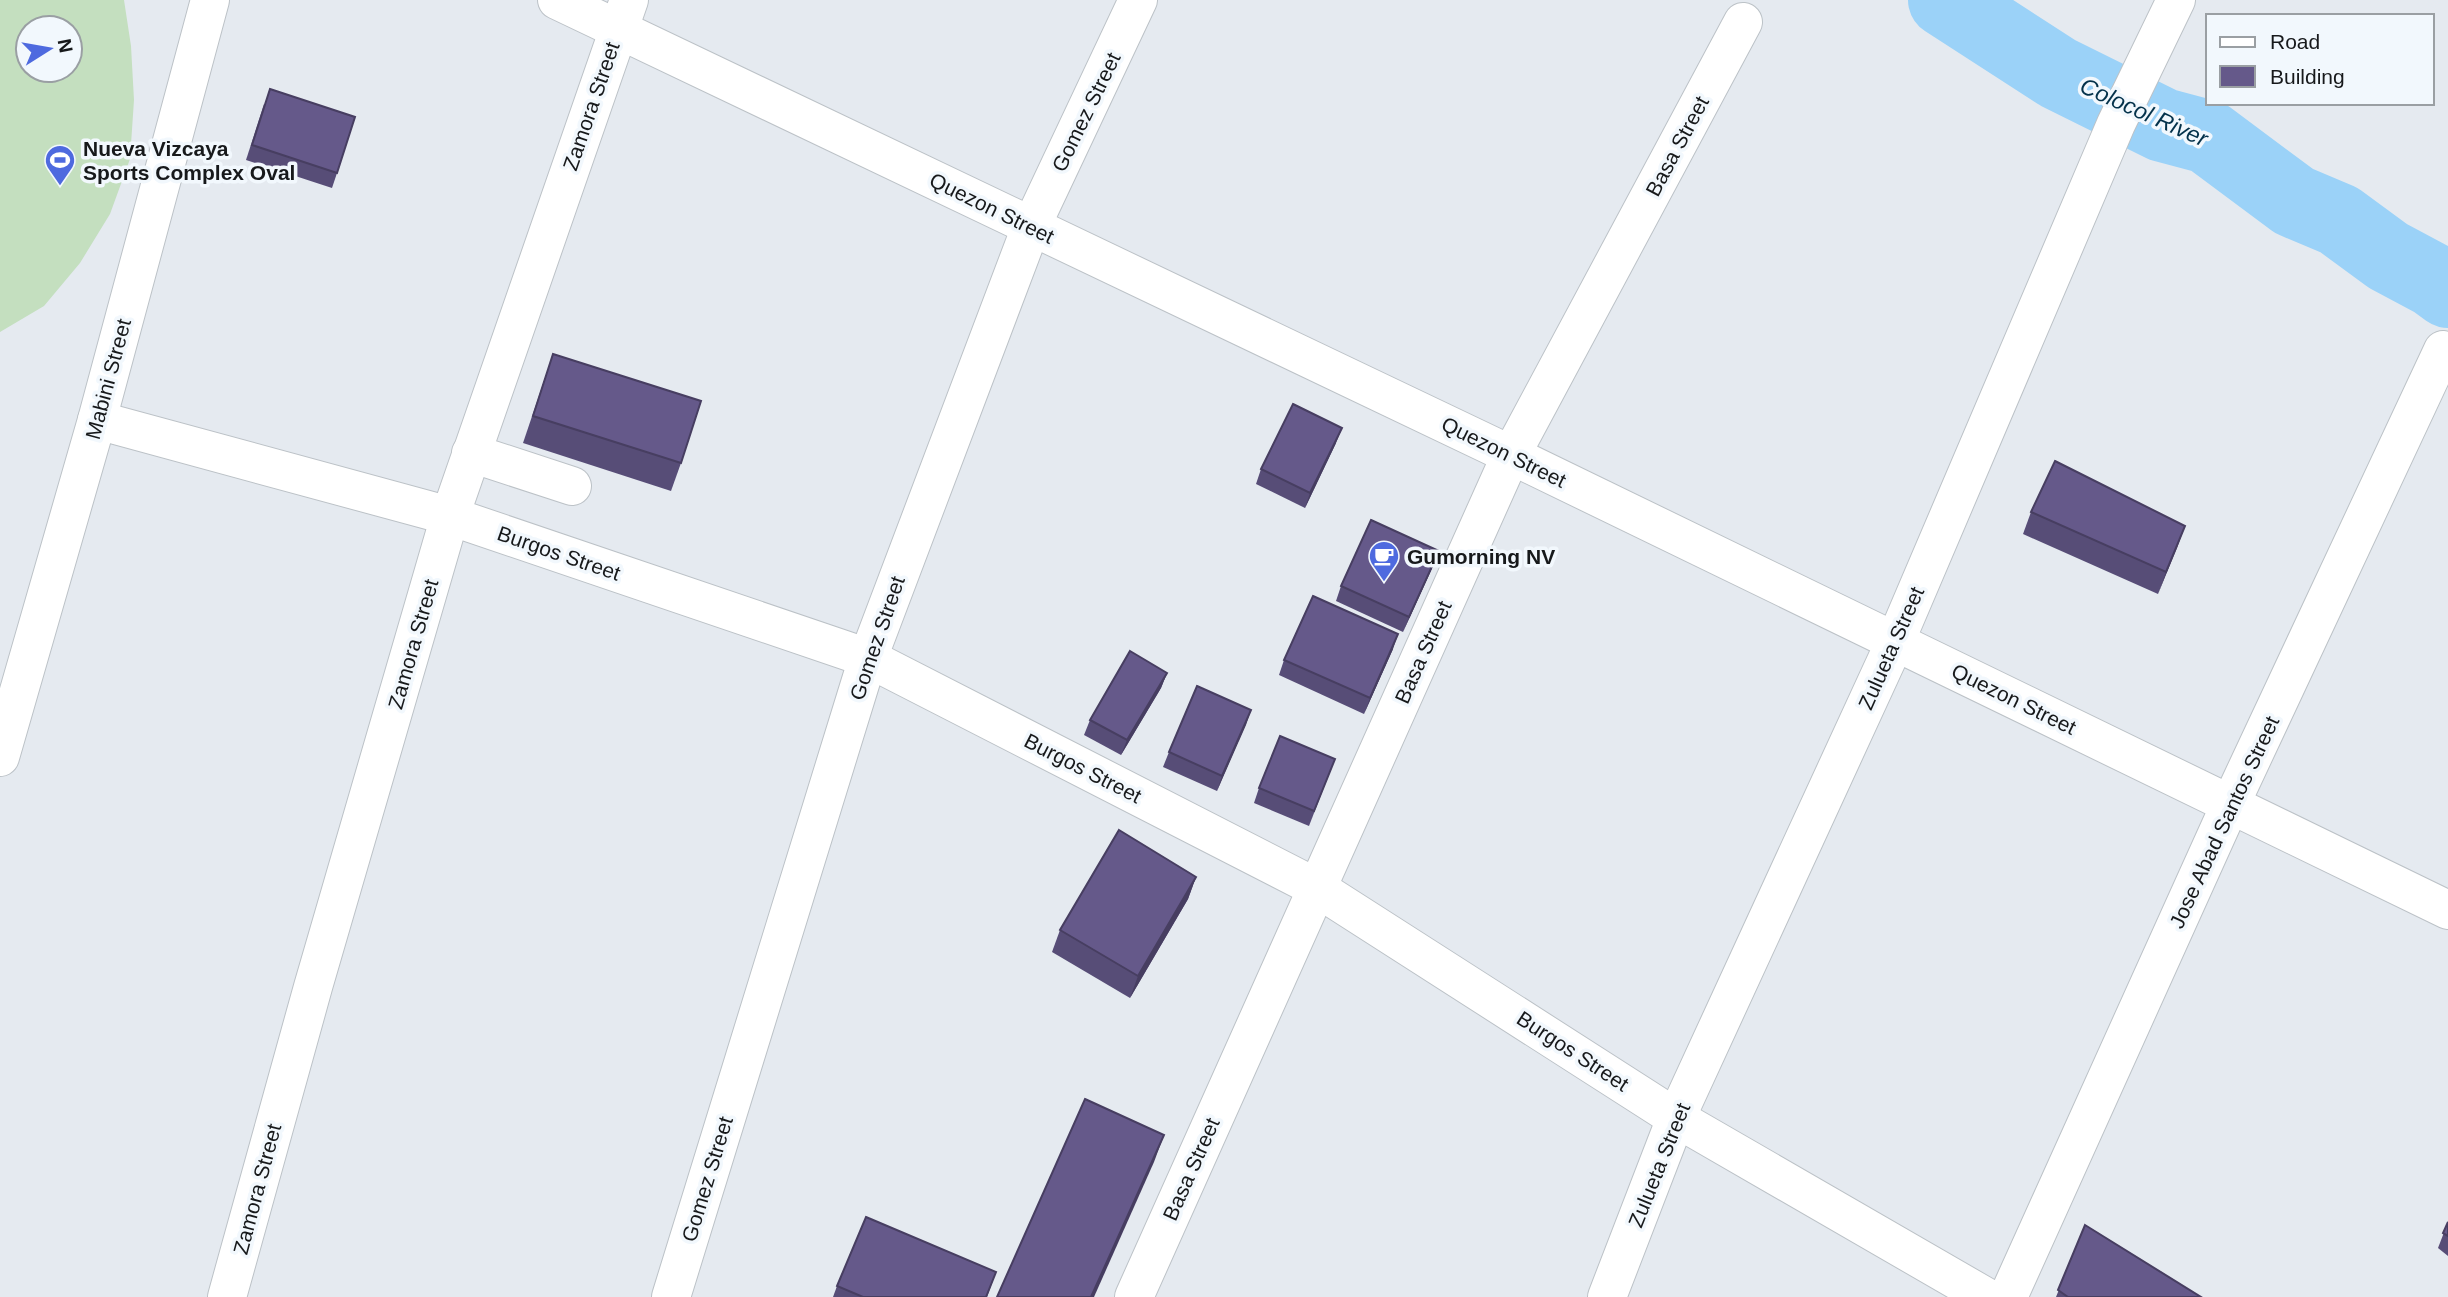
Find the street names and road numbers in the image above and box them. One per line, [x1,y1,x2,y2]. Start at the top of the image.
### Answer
street label: Zamora Street [558,39,624,173]
street label: Gomez Street [1047,49,1125,175]
street label: Basa Street [1641,92,1713,200]
street label: Quezon Street [926,168,1058,248]
street label: Mabini Street [81,316,135,442]
street label: Quezon Street [1438,412,1570,492]
street label: Burgos Street [495,521,624,585]
street label: Gomez Street [845,573,909,703]
street label: Zamora Street [383,576,443,712]
street label: Zulueta Street [1854,583,1928,713]
street label: Basa Street [1390,597,1456,707]
street label: Quezon Street [1948,659,2080,739]
street label: Jose Abad Santos Street [2165,712,2283,932]
street label: Burgos Street [1021,729,1146,807]
street label: Burgos Street [1513,1006,1633,1096]
street label: Zulueta Street [1624,1099,1694,1230]
street label: Gomez Street [677,1114,737,1244]
street label: Basa Street [1158,1114,1224,1224]
street label: Zamora Street [229,1121,286,1257]

